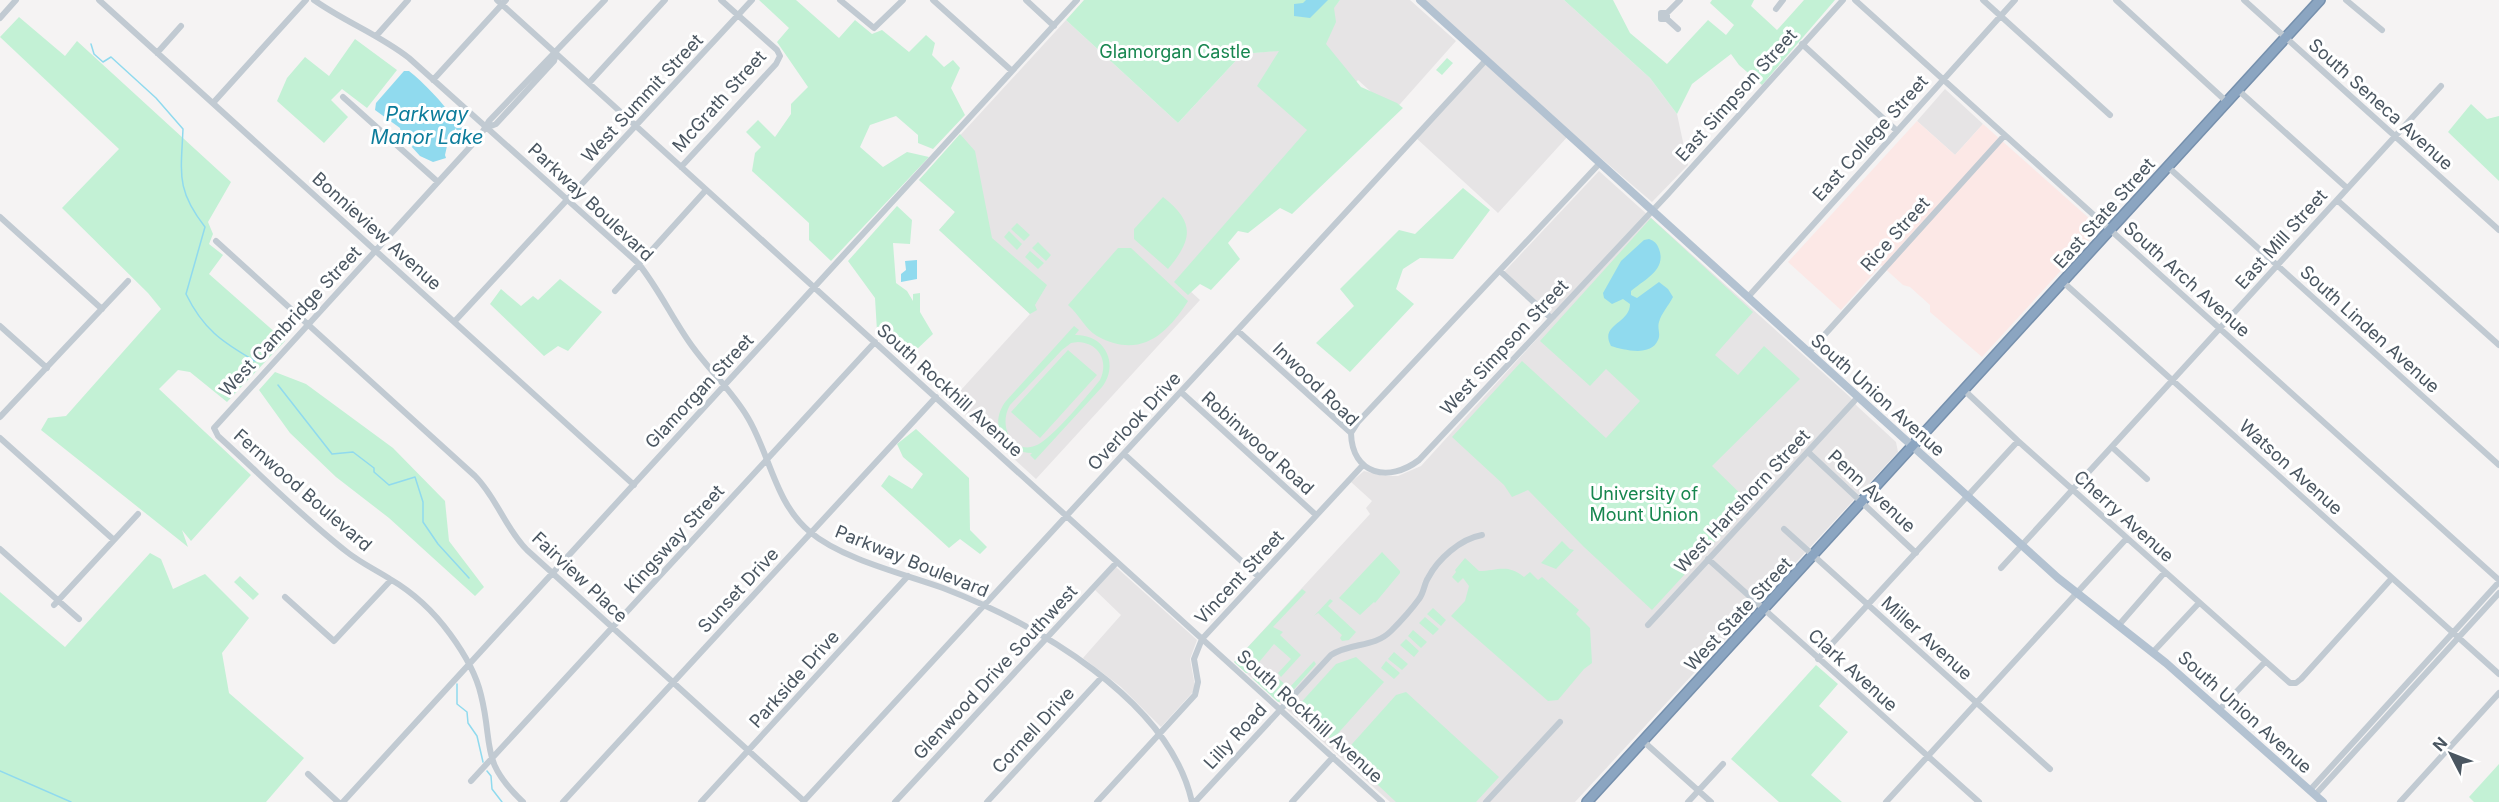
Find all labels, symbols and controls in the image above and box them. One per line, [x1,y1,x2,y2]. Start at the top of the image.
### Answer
street label: East Simpson Street [1671,24,1801,166]
street label: West Summit Street [577,29,707,166]
street label: South Seneca Avenue [2305,34,2457,174]
park label: Glamorgan Castle [1099,41,1251,62]
street label: McGrath Street [668,46,770,156]
street label: East College Street [1808,71,1932,205]
water label: Parkway Manor Lake [371,102,483,149]
street label: Parkway Boulevard [524,139,658,265]
street label: East State Street [2049,153,2159,272]
street label: Bonnieview Avenue [308,168,446,294]
street label: East Mill Street [2231,185,2331,293]
street label: Rice Street [1856,192,1934,275]
street label: South Arch Avenue [2120,217,2254,341]
street label: West Cambridge Street [215,241,365,400]
street label: South Linden Avenue [2296,261,2444,397]
street label: West Simpson Street [1436,275,1572,419]
street label: South Rockhill Avenue [873,319,1027,461]
street label: Glamorgan Street [641,329,757,452]
street label: South Union Avenue [1807,329,1949,461]
street label: Inwood Road [1269,338,1363,430]
street label: Overlook Drive [1083,368,1185,474]
street label: Robinwood Road [1198,387,1318,499]
street label: Watson Avenue [2235,415,2347,519]
street label: Fernwood Boulevard [230,424,376,556]
street label: West Hartshorn Street [1670,425,1814,577]
street label: Penn Avenue [1824,445,1920,537]
street label: Cherry Avenue [2070,466,2178,566]
street label: Kingsway Street [620,480,728,597]
park label: University of Mount Union [1589,483,1699,525]
street label: Parkway Boulevard [832,521,992,601]
street label: Vincent Street [1190,526,1288,628]
street label: Fairview Place [528,527,632,627]
street label: Sunset Drive [693,543,783,637]
street label: West State Street [1680,553,1796,675]
street label: Glenwood Drive Southwest [909,580,1081,763]
street label: Miller Avenue [1877,592,1977,684]
street label: Clark Avenue [1804,624,1902,716]
street label: Parkside Drive [745,626,843,732]
street label: South Rockhill Avenue [1233,645,1387,787]
street label: South Union Avenue [2174,646,2316,778]
street label: Cornell Drive [988,682,1078,778]
street label: Lilly Road [1199,699,1271,773]
north arrow [2421,724,2481,784]
text: N [2428,733,2451,755]

